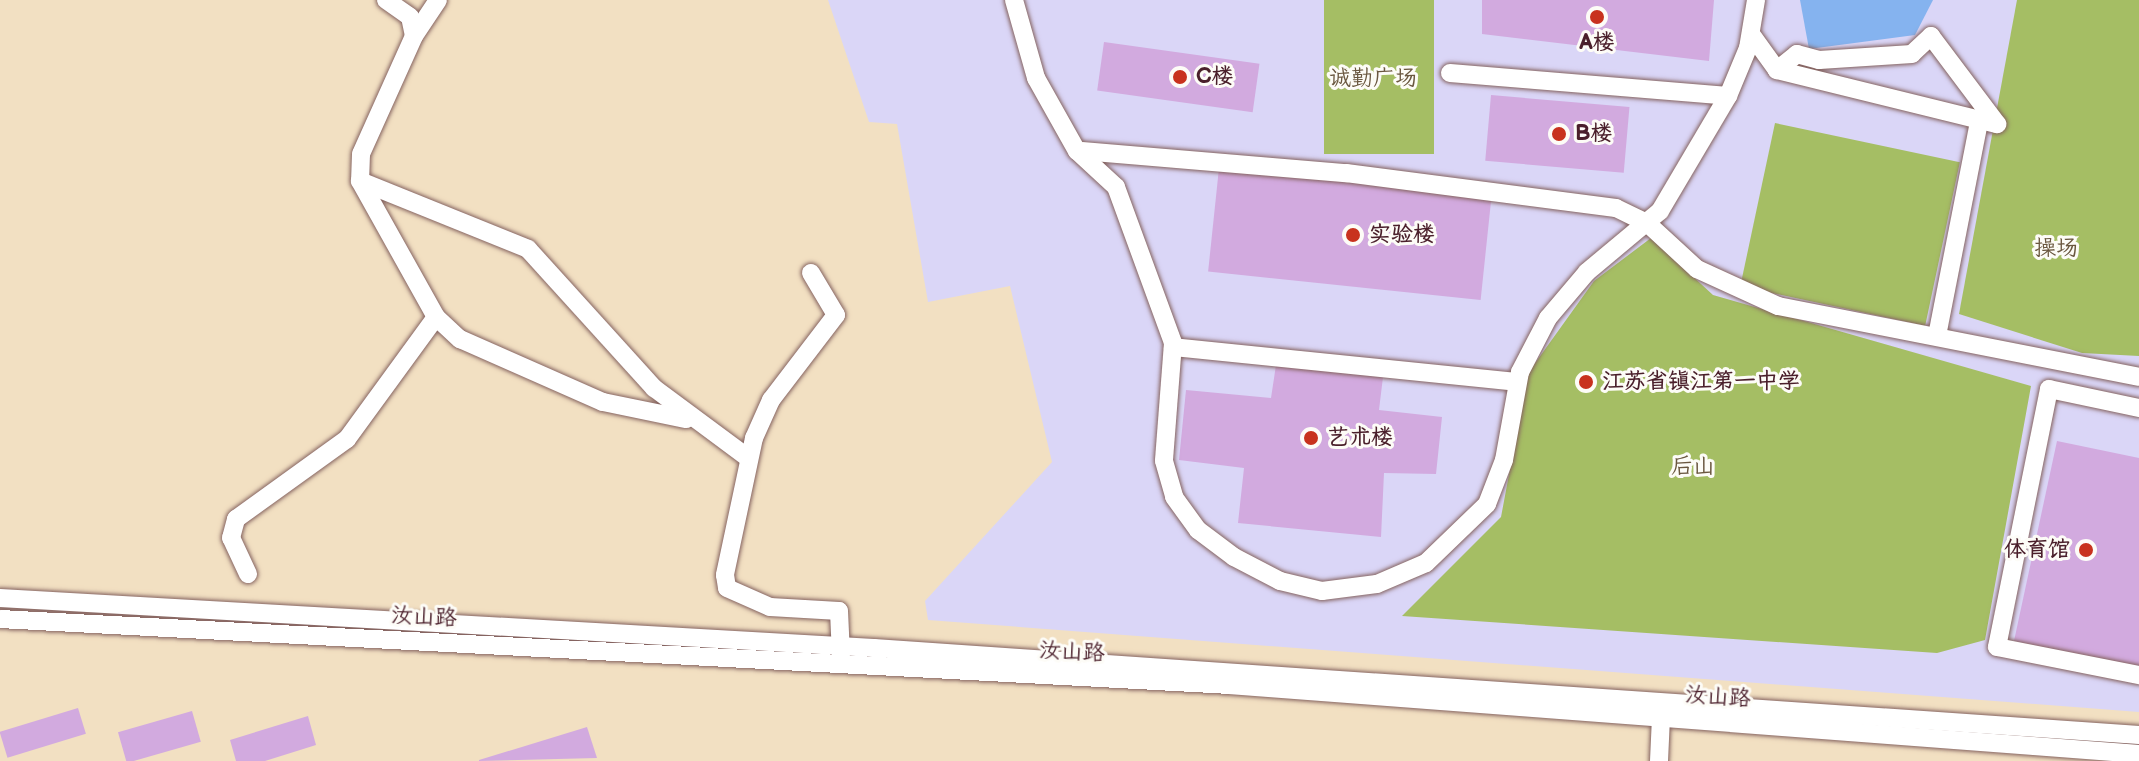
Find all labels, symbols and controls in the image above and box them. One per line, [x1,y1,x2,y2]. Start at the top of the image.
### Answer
marker: A楼 [1588,8,1606,26]
place label: A楼 [1579,30,1615,56]
place label: C楼 [1196,64,1234,90]
park label: 诚勤广场 [1329,66,1417,92]
marker: C楼 [1171,68,1189,86]
place label: B楼 [1575,121,1613,147]
marker: B楼 [1550,125,1568,143]
place label: 实验楼 [1369,222,1435,248]
marker: 实验楼 [1344,226,1362,244]
park label: 操场 [2034,236,2078,262]
place label: 江苏省镇江第一中学 [1602,369,1800,395]
marker: 江苏省镇江第一中学 [1577,373,1595,391]
place label: 艺术楼 [1327,425,1393,451]
marker: 艺术楼 [1302,429,1320,447]
park label: 后山 [1671,454,1715,480]
place label: 体育馆 [2004,537,2070,563]
marker: 体育馆 [2077,541,2095,559]
street label: 汝山路 [390,602,458,632]
street label: 汝山路 [1038,637,1106,667]
street label: 汝山路 [1684,682,1752,712]

